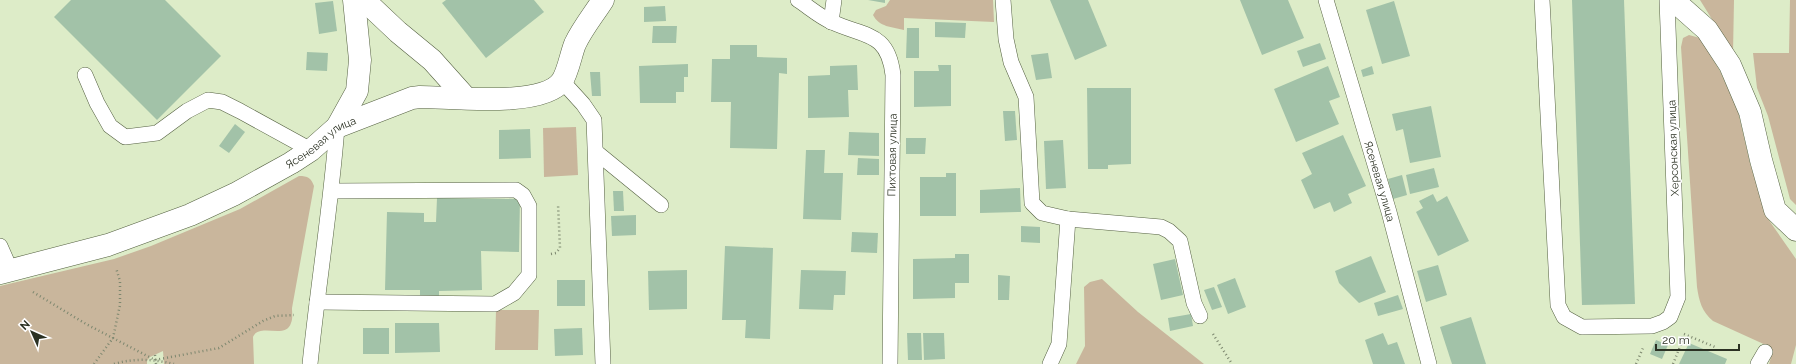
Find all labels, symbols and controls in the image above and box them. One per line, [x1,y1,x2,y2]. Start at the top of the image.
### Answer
street label: Херсонская улица [1665,100,1682,196]
street label: Пихтовая улица [885,113,900,197]
street label: Ясеневая улица [283,114,358,172]
street label: Ясеневая улица [1361,139,1397,223]
north arrow [12,312,52,352]
text: N [18,318,33,333]
scale bar [1656,326,1739,352]
text: 20 m [1662,333,1690,347]

